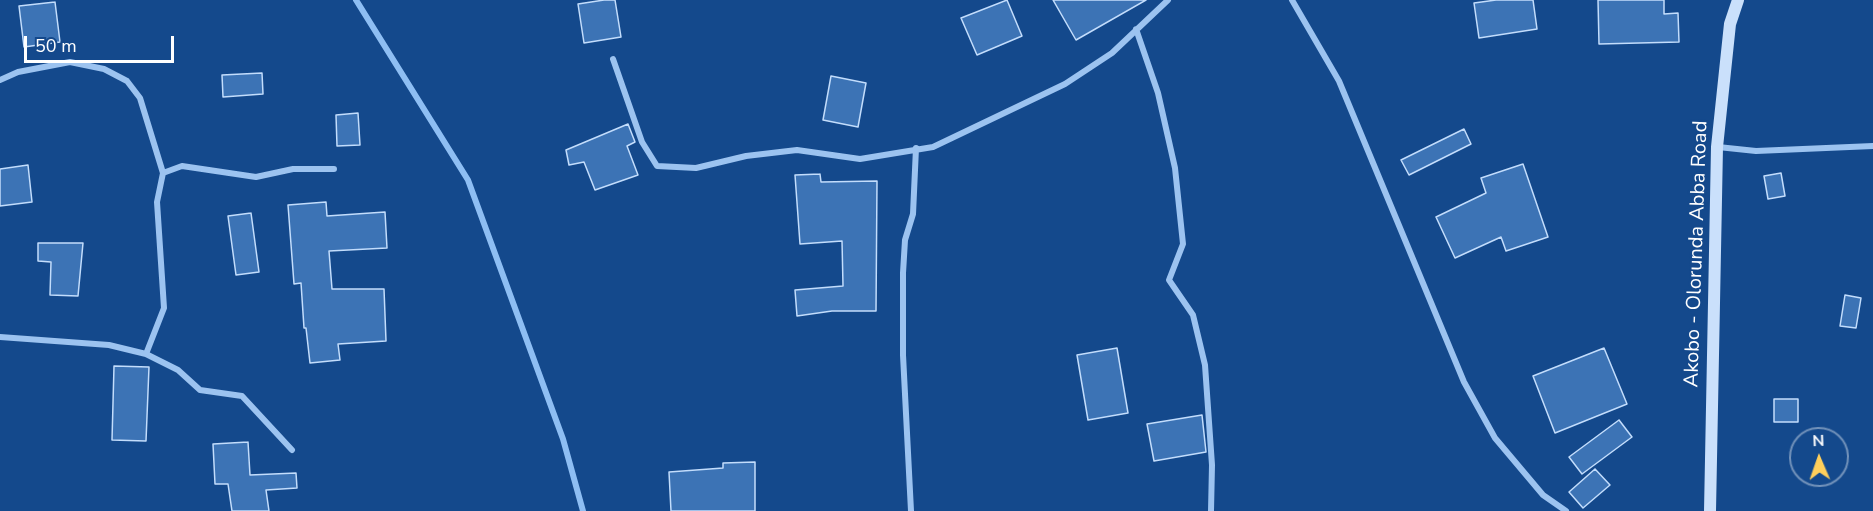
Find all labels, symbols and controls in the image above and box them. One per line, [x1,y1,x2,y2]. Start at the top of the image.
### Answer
scale bar [27,24,177,62]
text: 50 m [35,34,77,58]
street label: Akobo - Olorunda Abba Road [1680,120,1714,388]
north arrow [1789,427,1849,487]
text: N [1812,430,1825,452]

